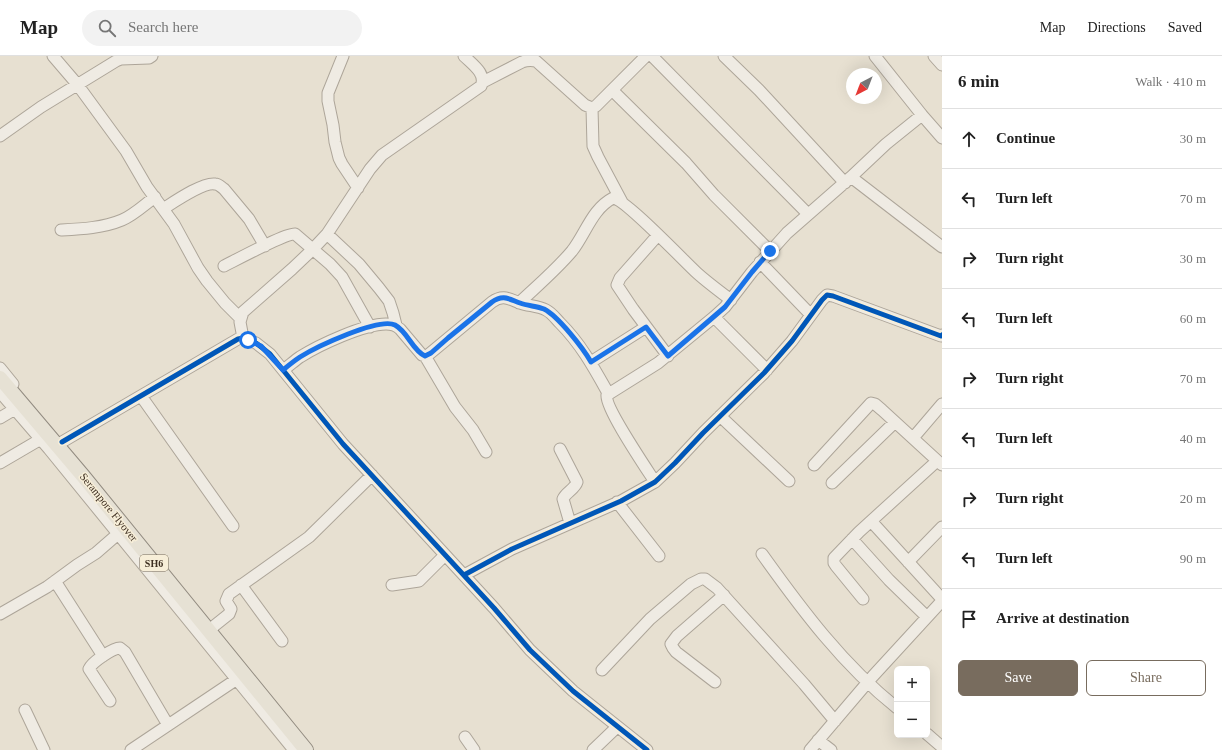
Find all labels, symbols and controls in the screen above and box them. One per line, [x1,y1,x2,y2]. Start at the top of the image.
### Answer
search box [82,10,362,46]
text: Map [20,17,58,38]
icon: search [96,17,118,39]
text: Search here [128,19,198,35]
text: Map [1040,20,1065,35]
text: Directions [1087,20,1146,35]
text: Saved [1168,20,1202,35]
north arrow [846,68,882,104]
text: 6 min [958,72,999,91]
text: Walk · 410 m [1135,74,1206,89]
icon: ahead [958,128,980,150]
text: Continue [996,130,1055,146]
text: 30 m [1180,131,1206,146]
icon: left [958,188,980,210]
text: Turn left [996,190,1053,206]
text: 70 m [1180,191,1206,206]
route end [761,242,779,260]
icon: right [958,248,980,270]
text: Turn right [996,250,1063,266]
text: 30 m [1180,251,1206,266]
icon: left [958,308,980,330]
text: Turn left [996,310,1053,326]
text: 60 m [1180,311,1206,326]
route start [239,331,257,349]
icon: right [958,368,980,390]
text: Turn right [996,370,1063,386]
text: 70 m [1180,371,1206,386]
icon: left [958,428,980,450]
text: Turn left [996,430,1053,446]
text: 40 m [1180,431,1206,446]
street label: Serampore Flyover [78,470,140,544]
icon: right [958,488,980,510]
text: Turn right [996,490,1063,506]
text: 20 m [1180,491,1206,506]
icon: left [958,548,980,570]
text: Turn left [996,550,1053,566]
text: 90 m [1180,551,1206,566]
road number: SH6 [140,555,168,571]
icon: arrive [958,608,980,630]
text: Arrive at destination [996,610,1129,626]
button: Save [958,660,1078,696]
button: Share [1086,660,1206,696]
map controls [894,666,930,738]
button: + [894,666,930,702]
button: − [894,702,930,738]

